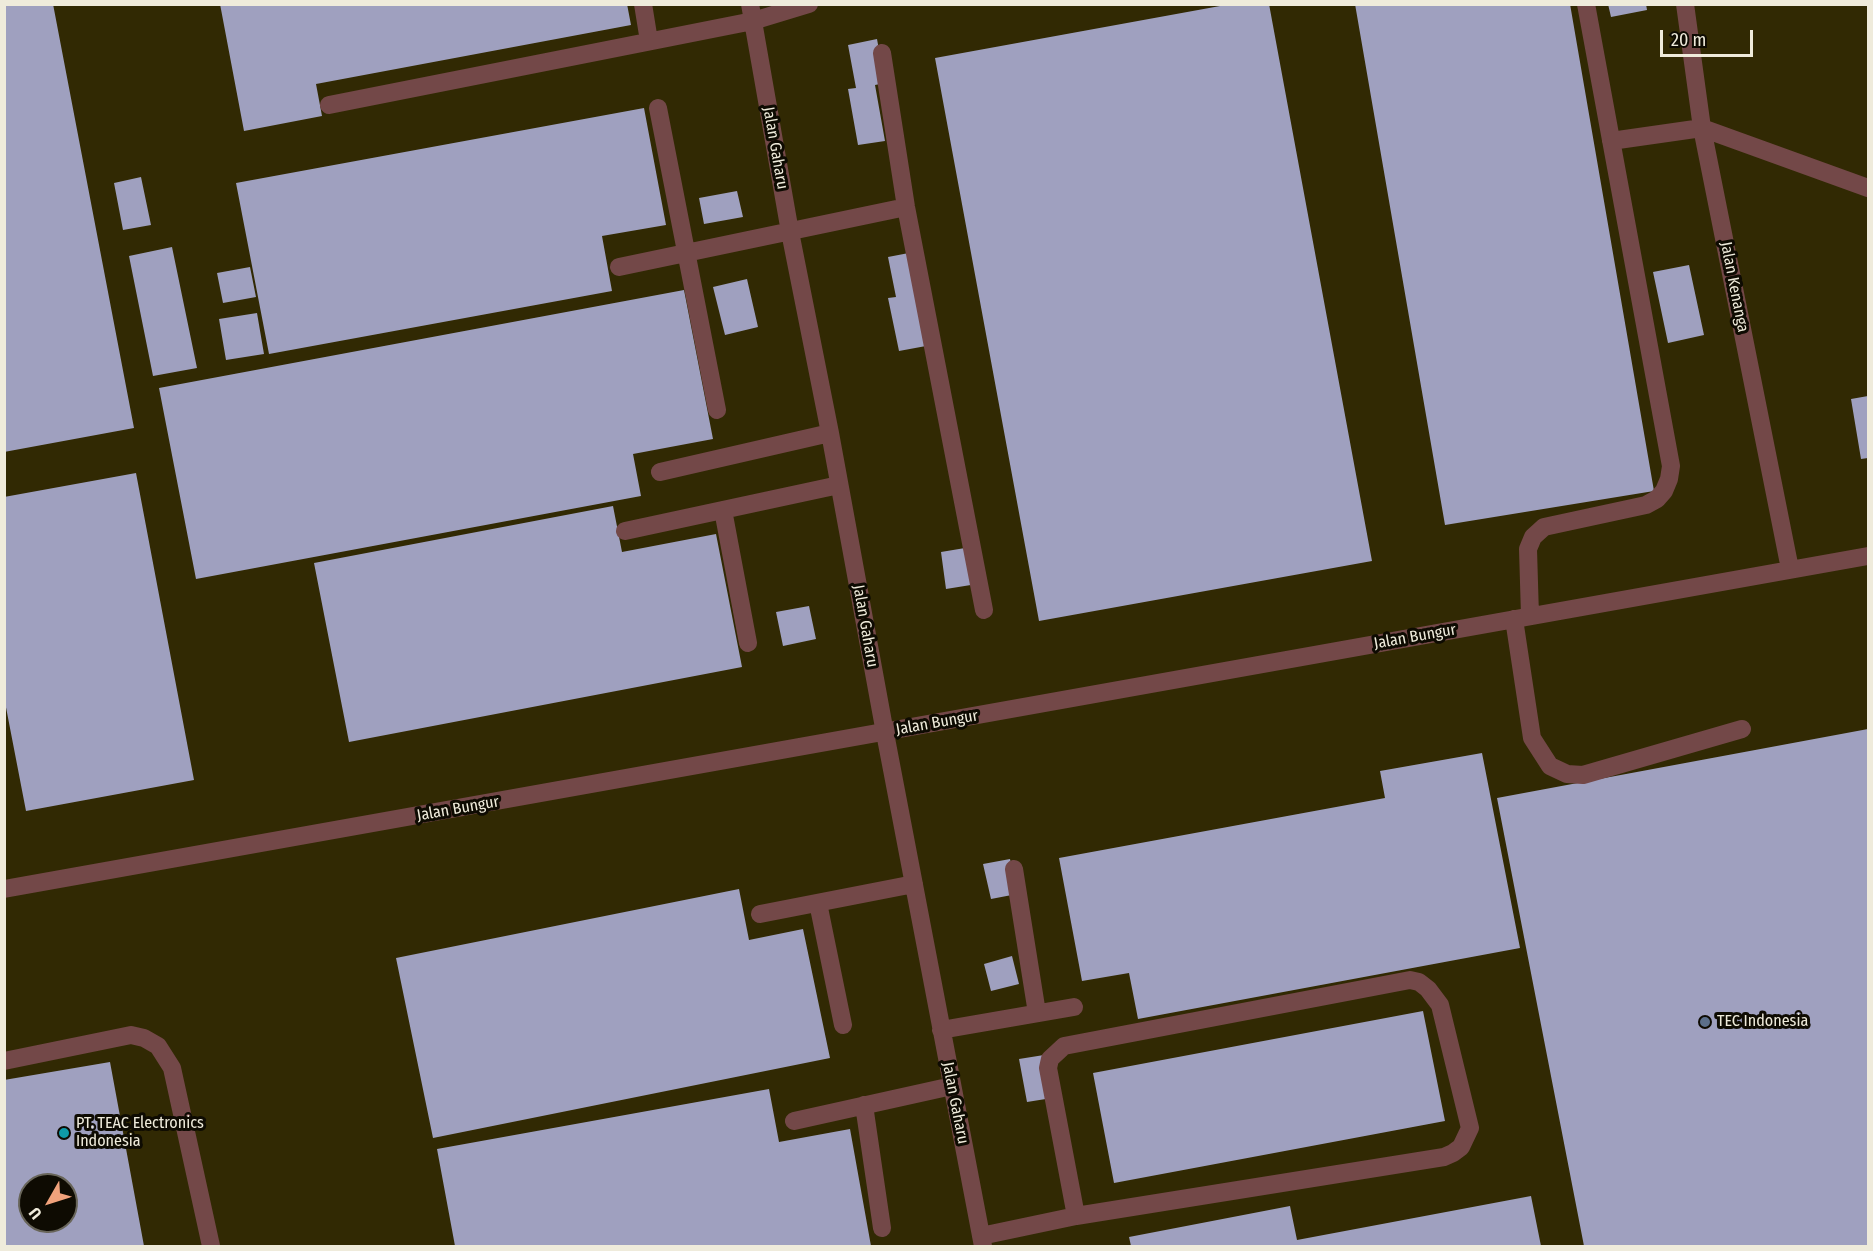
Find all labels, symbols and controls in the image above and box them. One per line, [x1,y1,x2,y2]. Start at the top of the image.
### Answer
scale bar [1663,18,1756,56]
text: 20 m [1671,29,1706,51]
street label: Jalan Gaharu [758,105,792,191]
street label: Jalan Kenanga [1716,240,1752,334]
street label: Jalan Gaharu [848,583,882,669]
street label: Jalan Bungur [1372,620,1458,654]
street label: Jalan Bungur [894,706,980,740]
street label: Jalan Bungur [415,792,501,826]
place label: TEC Indonesia [1717,1012,1808,1032]
marker: TEC Indonesia [1698,1015,1712,1029]
street label: Jalan Gaharu [938,1060,972,1146]
place label: PT. TEAC Electronics Indonesia [76,1114,204,1152]
marker: PT. TEAC Electronics Indonesia [57,1126,71,1140]
north arrow [18,1173,78,1233]
text: U [25,1204,46,1223]

